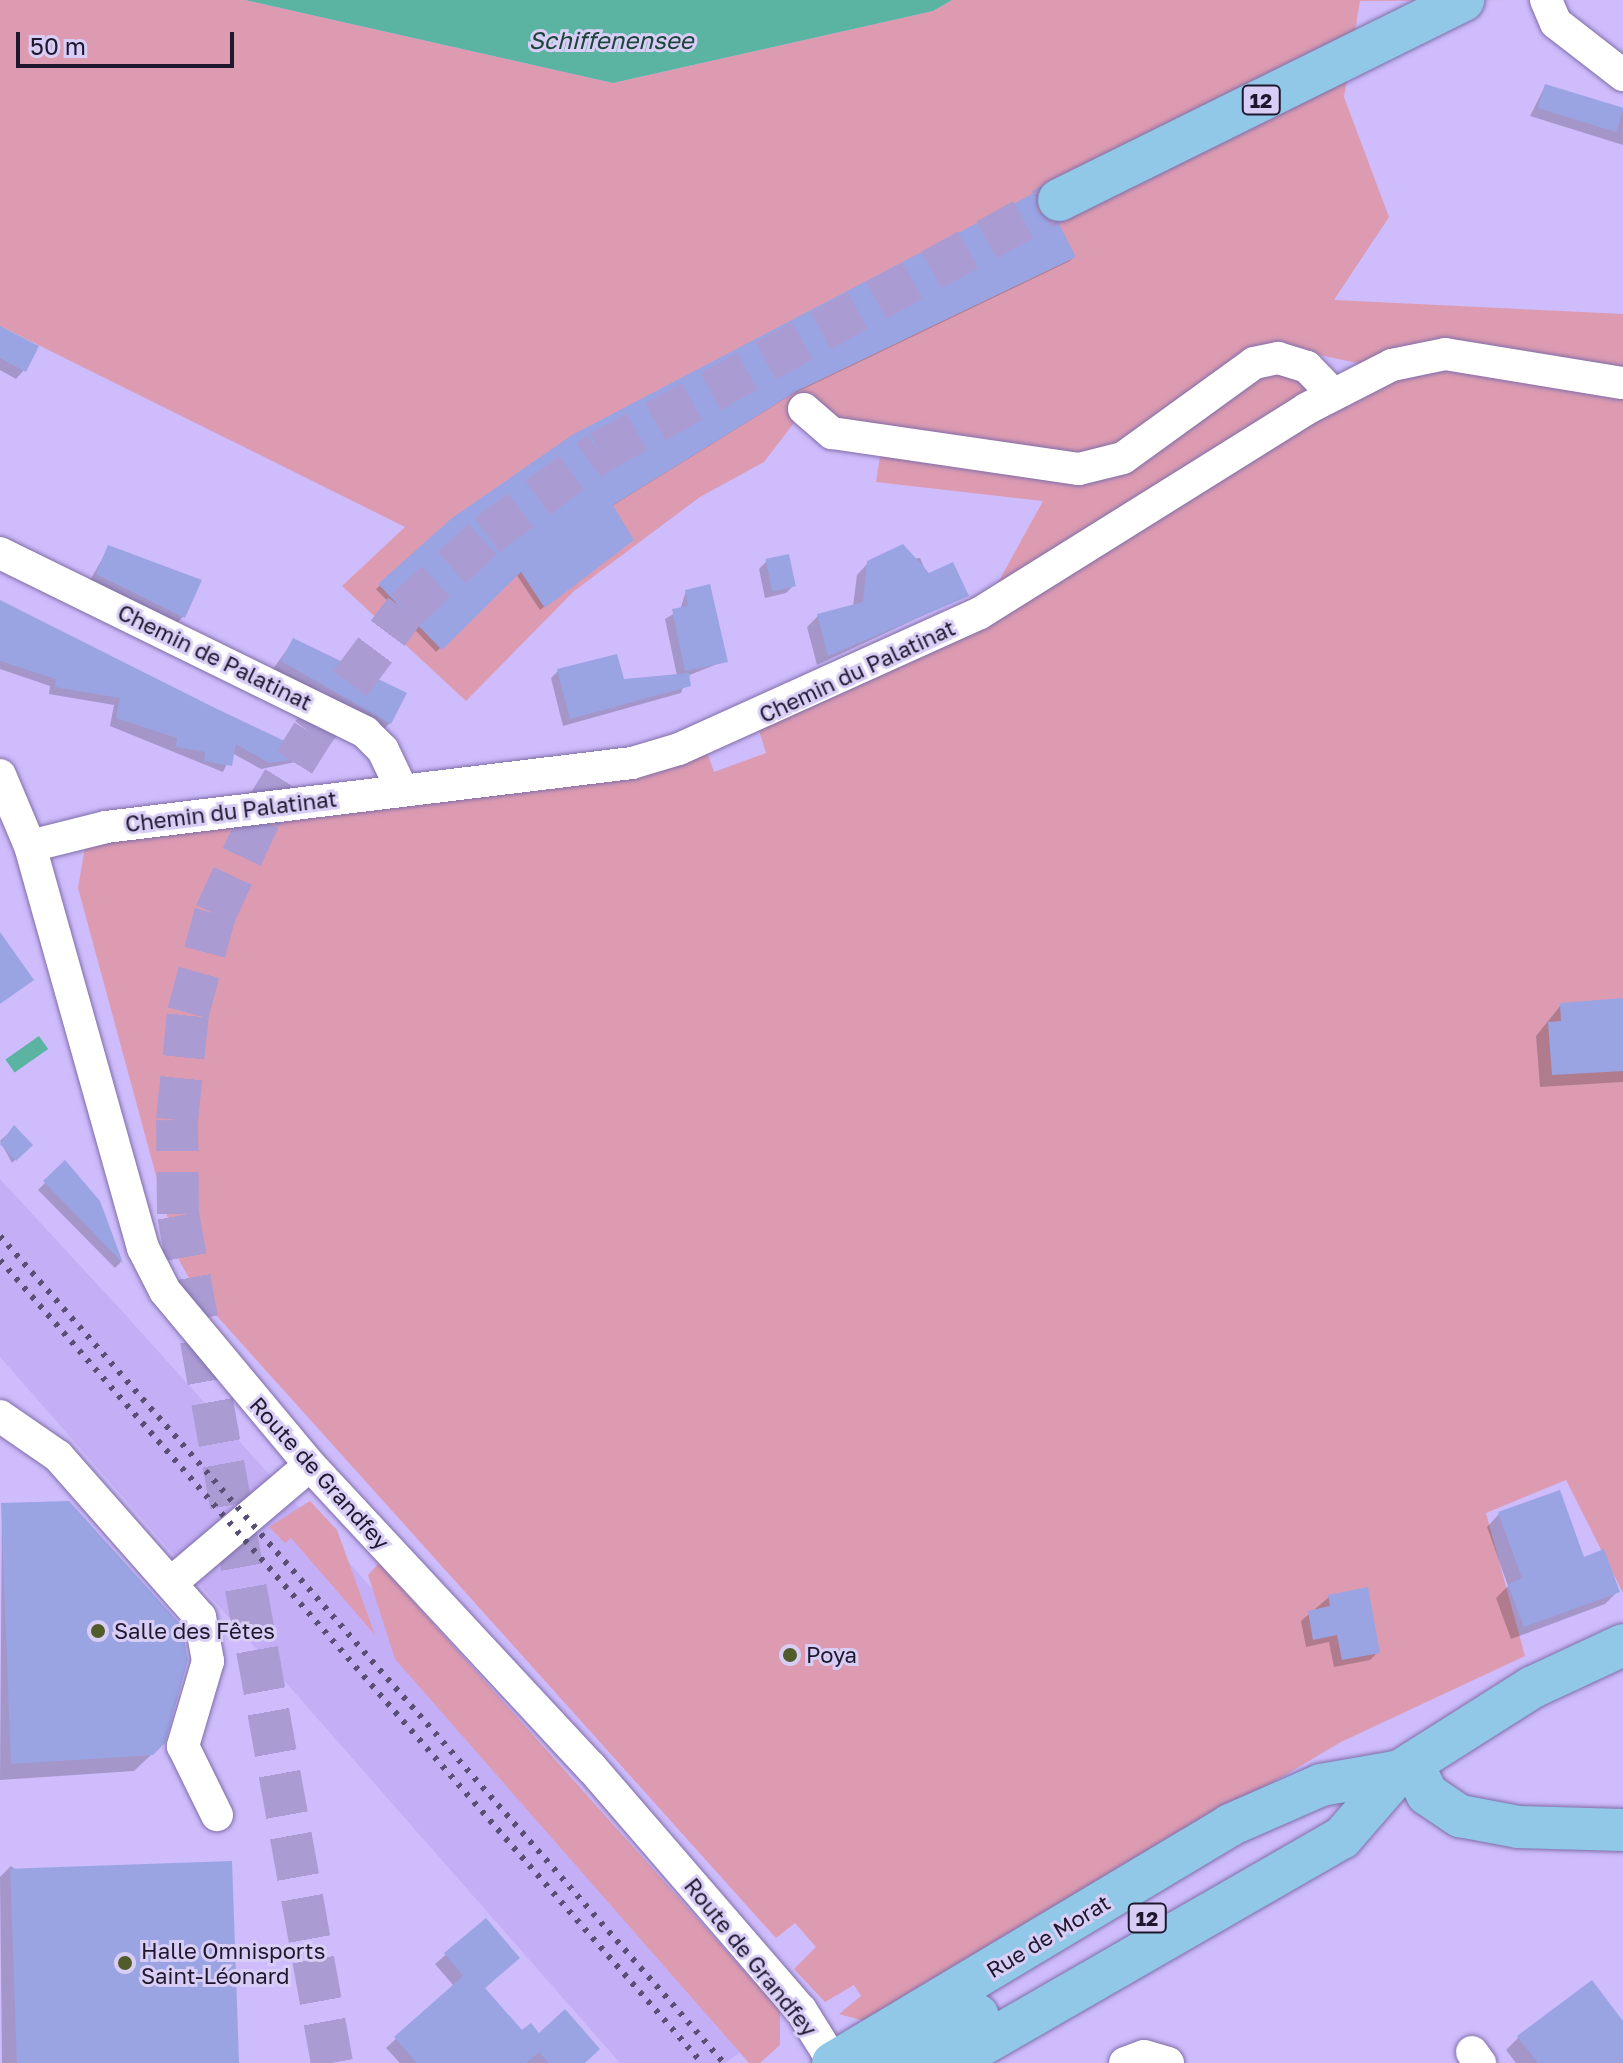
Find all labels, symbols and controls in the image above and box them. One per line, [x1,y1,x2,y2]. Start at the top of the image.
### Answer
scale bar [20,16,238,66]
water label: Schiffenensee [528,26,694,54]
text: 50 m [30,31,86,60]
road number: 12 [1241,84,1281,116]
street label: Chemin de Palatinat [114,599,316,715]
street label: Chemin du Palatinat [755,614,959,728]
street label: Chemin du Palatinat [124,785,338,837]
street label: Route de Grandfey [245,1391,395,1555]
place label: Salle des Fêtes [114,1618,275,1644]
marker: Salle des Fêtes [89,1622,107,1640]
place label: Poya [806,1642,857,1668]
marker: Poya [781,1646,799,1664]
street label: Route de Grandfey [679,1873,823,2041]
street label: Rue de Morat [981,1889,1115,1983]
road number: 12 [1127,1902,1167,1934]
place label: Halle Omnisports Saint-Léonard [141,1937,325,1988]
marker: Halle Omnisports Saint-Léonard [116,1954,134,1972]

